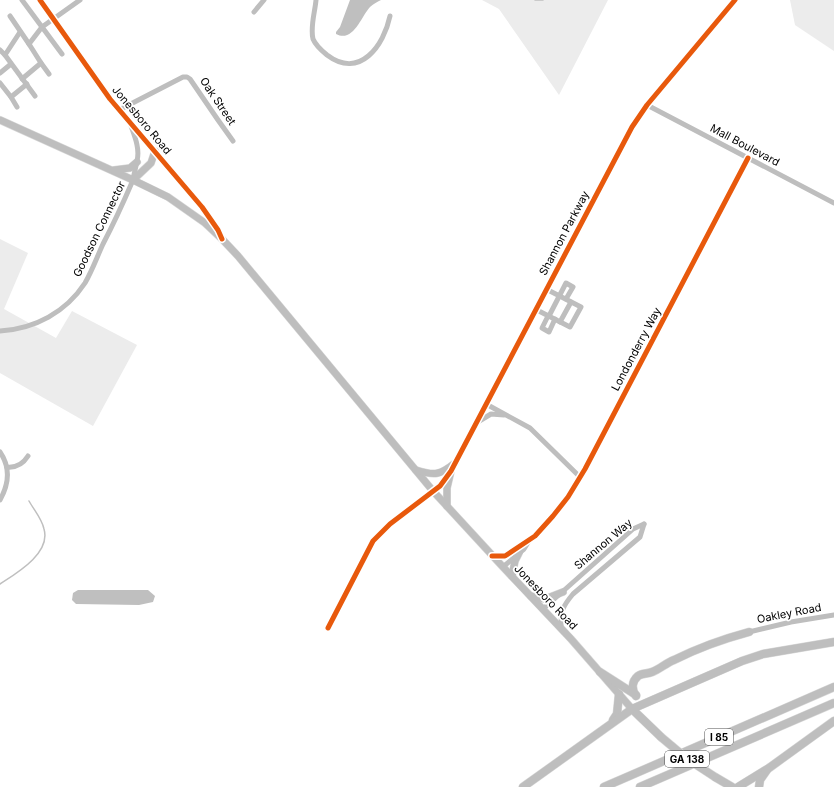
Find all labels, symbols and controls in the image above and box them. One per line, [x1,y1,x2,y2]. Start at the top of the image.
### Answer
street label: Oak Street [197,74,239,128]
street label: Jonesboro Road [109,83,175,157]
street label: Mall Boulevard [708,121,782,169]
street label: Goodson Connector [70,179,128,279]
street label: Shannon Parkway [536,188,592,278]
street label: Londonderry Way [608,305,664,393]
street label: Shannon Way [571,516,635,572]
street label: Jonesboro Road [511,562,581,632]
street label: Oakley Road [756,600,822,626]
road number: I 85 [705,729,733,745]
road number: GA 138 [665,751,709,767]

